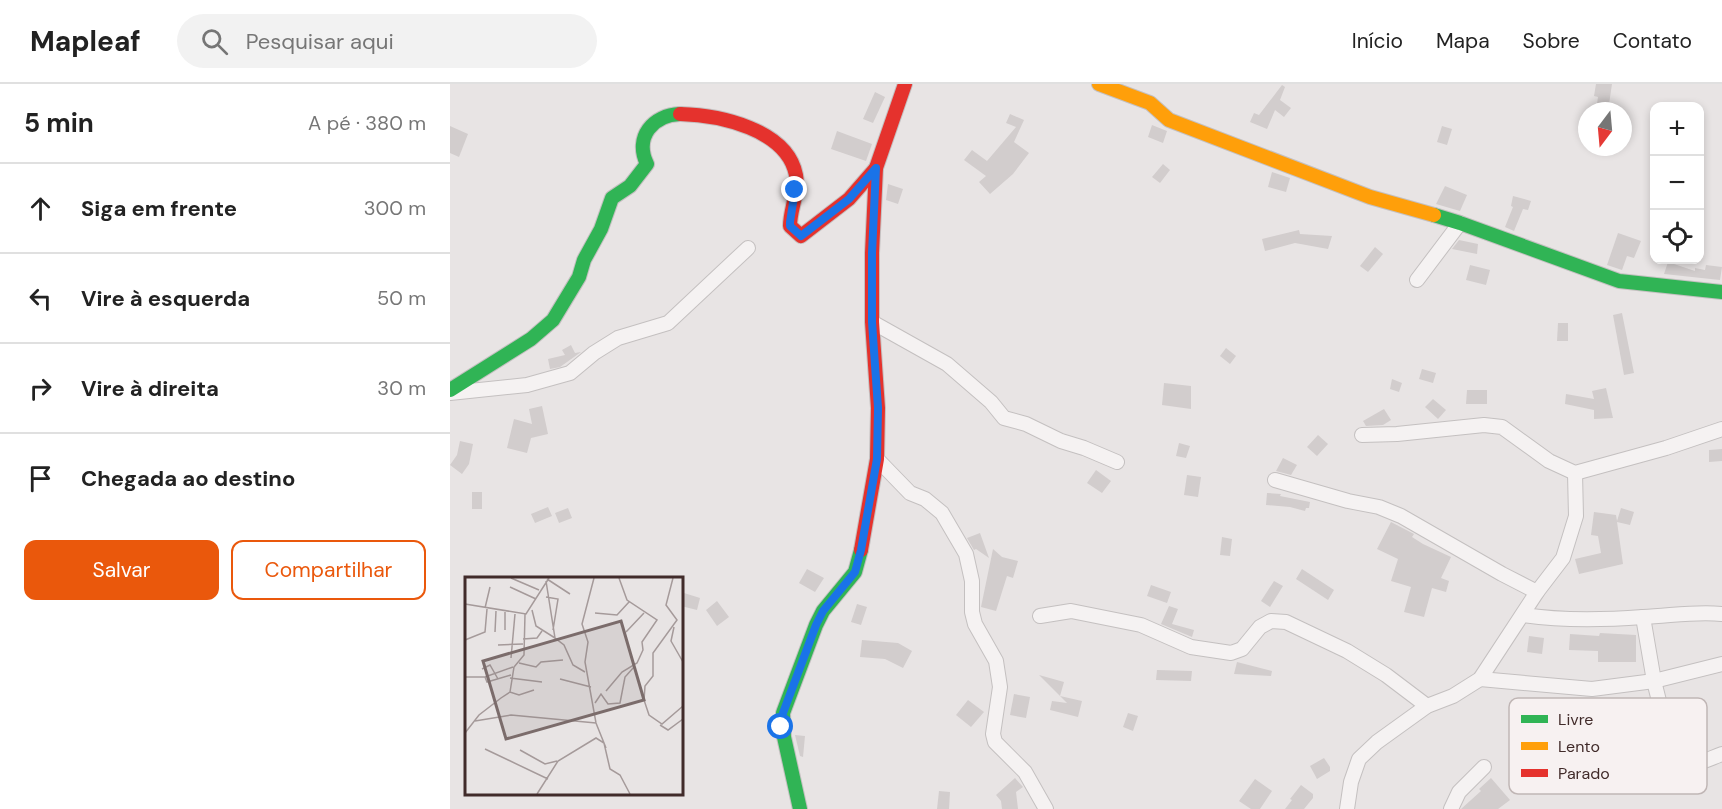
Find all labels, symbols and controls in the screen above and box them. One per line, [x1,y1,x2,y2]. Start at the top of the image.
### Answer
search box [177,14,597,68]
text: Mapleaf [30,23,141,60]
icon: search [198,25,231,58]
text: Pesquisar aqui [246,27,394,56]
text: Início [1352,27,1403,55]
text: Mapa [1436,27,1490,55]
text: Sobre [1523,27,1580,55]
text: Contato [1613,27,1692,55]
north arrow [1578,102,1632,156]
map controls [1650,102,1704,264]
button: + [1650,102,1704,156]
text: 5 min [24,106,94,140]
text: A pé · 380 m [308,110,426,136]
button: − [1650,156,1704,210]
route end [781,176,807,202]
icon: ahead [24,192,57,225]
text: Siga em frente [81,194,237,223]
text: 300 m [364,195,426,221]
button: locate [1650,210,1704,264]
icon: left [24,282,57,315]
text: Vire à esquerda [81,284,250,313]
text: 50 m [377,285,426,311]
icon: right [24,372,57,405]
text: Vire à direita [81,374,219,403]
text: 30 m [377,375,426,401]
icon: arrive [24,462,57,495]
text: Chegada ao destino [81,464,295,493]
button: Salvar [24,540,219,600]
button: Compartilhar [231,540,426,600]
inset map [465,577,682,794]
legend [1509,698,1707,794]
text: Livre [1558,709,1593,730]
route start [767,713,793,739]
text: Lento [1558,736,1600,757]
text: Parado [1558,763,1610,784]

